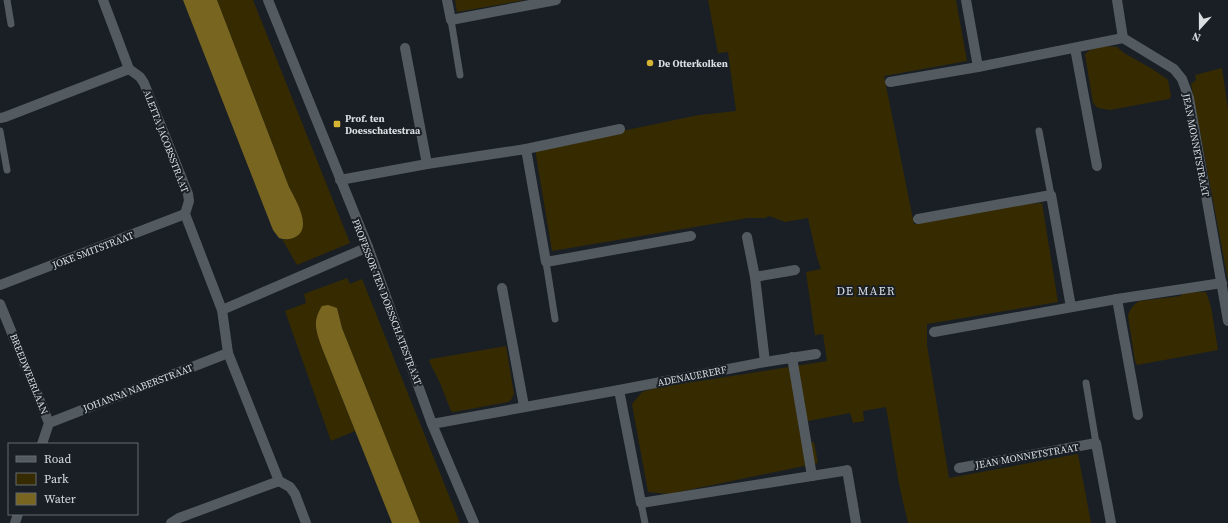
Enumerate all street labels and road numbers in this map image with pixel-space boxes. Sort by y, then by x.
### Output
street label: ALETTA JACOBSSTRAAT [140,88,192,194]
street label: JEAN MONNETSTRAAT [1179,91,1212,198]
street label: PROFESSOR TEN DOESSCHATESTRAAT [349,217,425,387]
street label: JOKE SMITSTRAAT [50,229,135,272]
street label: BREEDWEERLAAN [7,332,51,416]
street label: JOHANNA NABERSTRAAT [80,361,195,415]
street label: ADENAUERERF [656,363,728,389]
street label: JEAN MONNETSTRAAT [973,440,1080,472]

